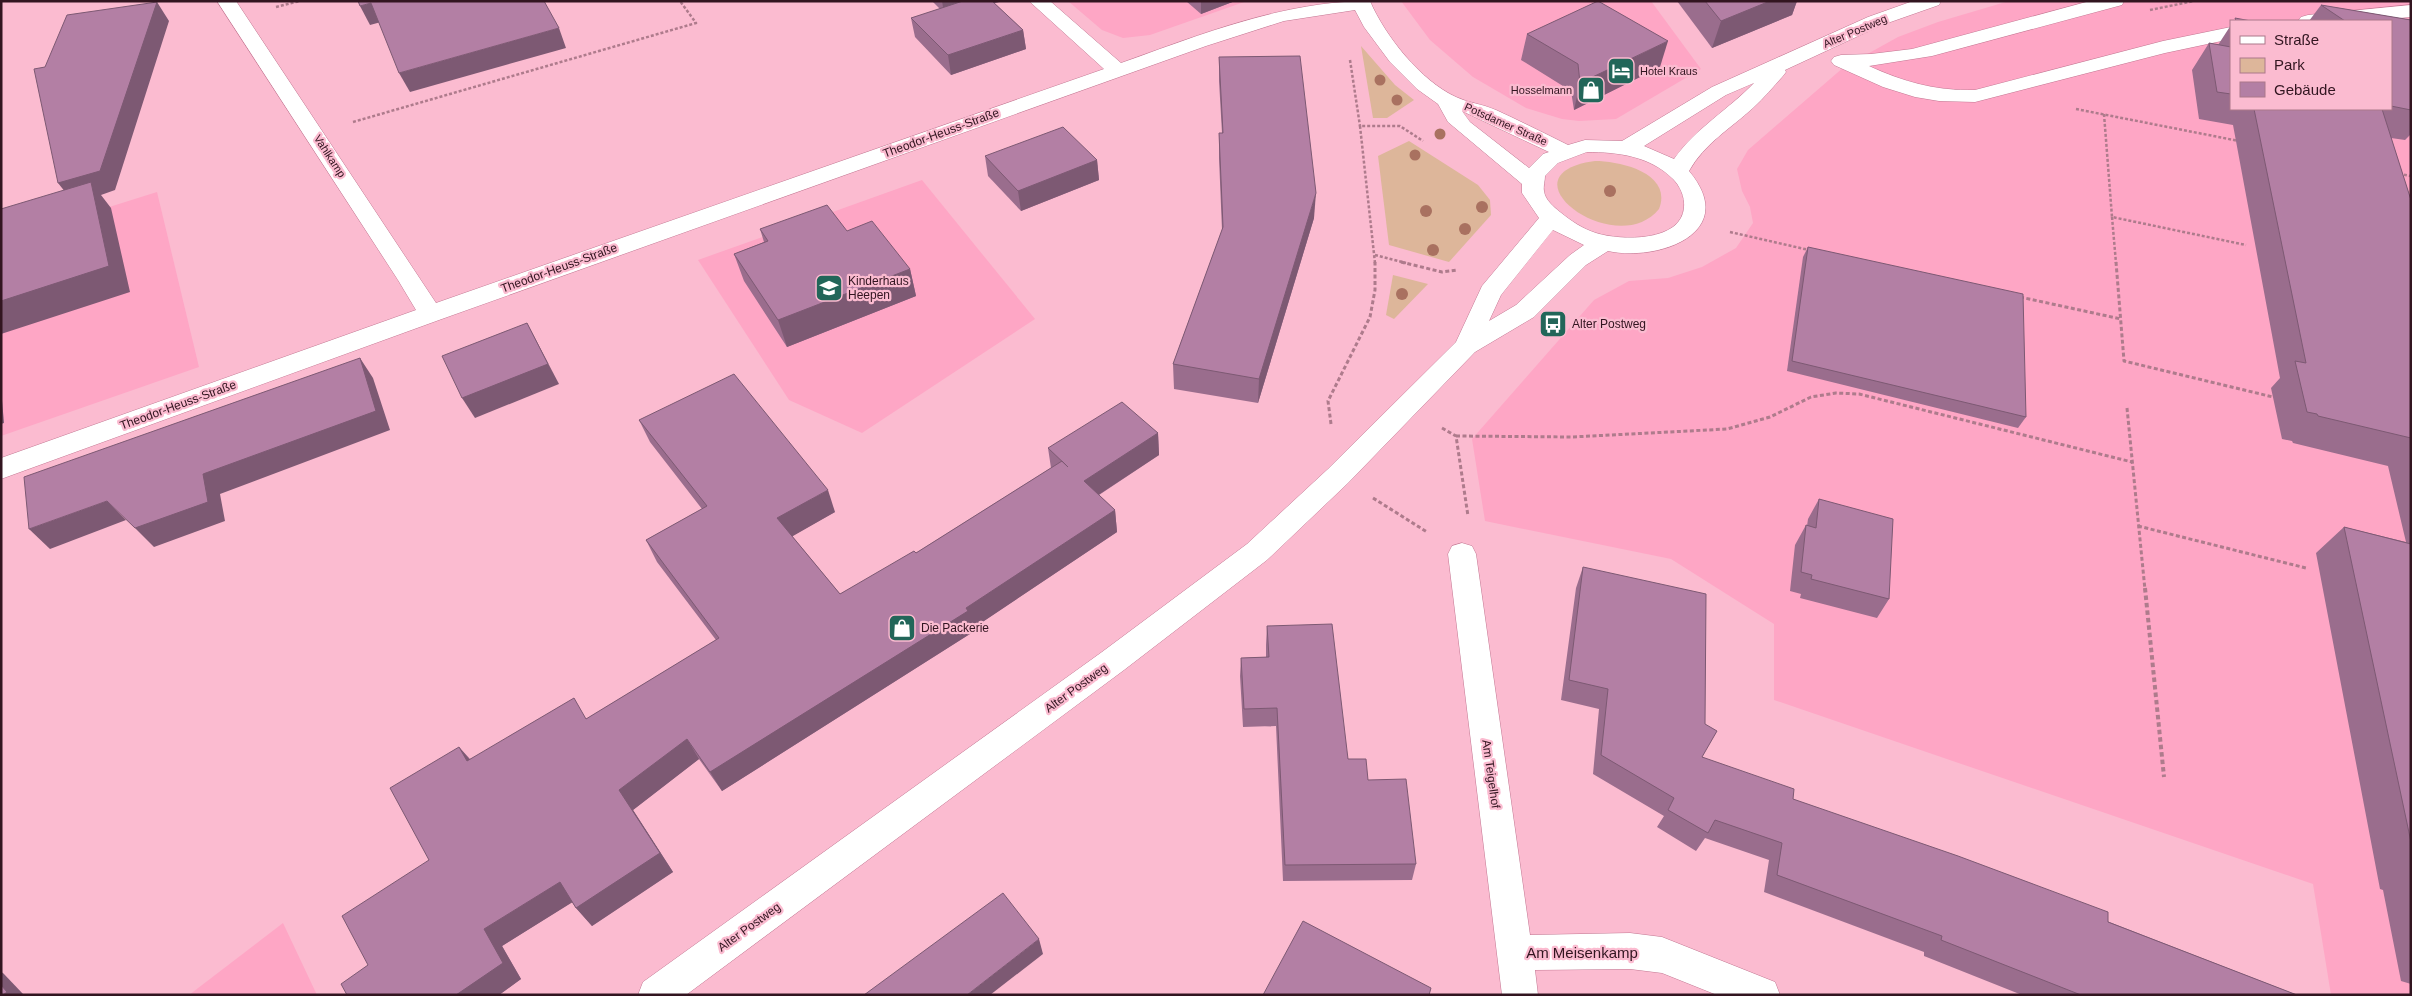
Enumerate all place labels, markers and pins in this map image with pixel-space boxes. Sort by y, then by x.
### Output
hotel icon: Hotel Kraus [1606,56,1636,86]
place label: Hotel Kraus [1640,65,1698,77]
shop icon: Hosselmann [1576,75,1606,105]
place label: Hosselmann [1511,84,1572,96]
school or university icon: Kinderhaus Heepen [814,273,844,303]
place label: Kinderhaus Heepen [848,274,909,302]
bus stop icon: Alter Postweg [1538,309,1568,339]
place label: Alter Postweg [1572,317,1646,331]
shop icon: Die Packerie [887,613,917,643]
place label: Die Packerie [921,621,989,635]

